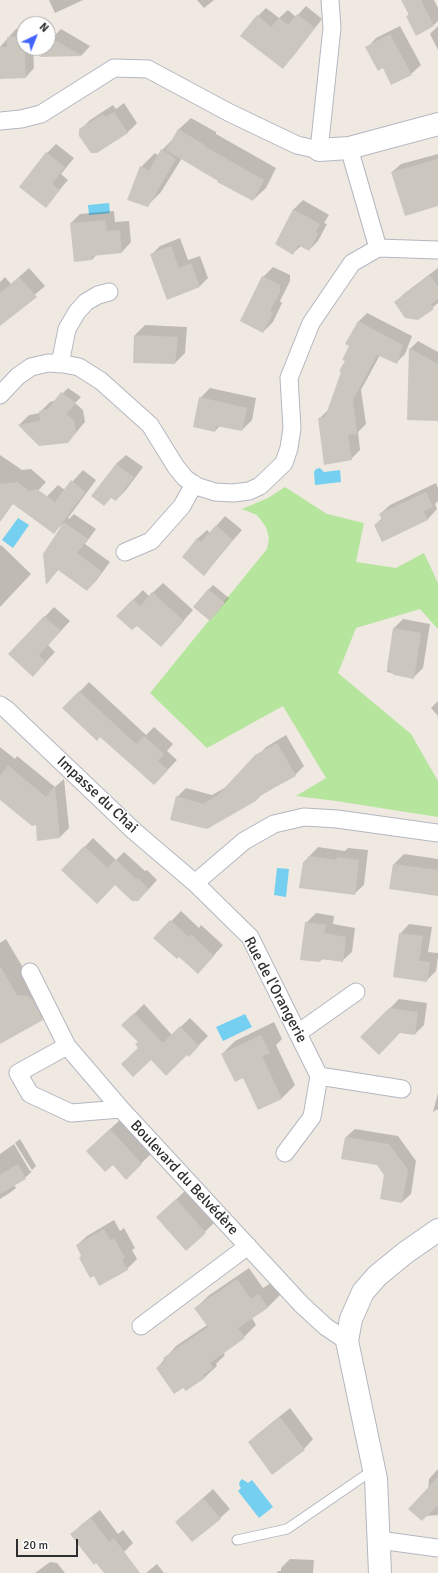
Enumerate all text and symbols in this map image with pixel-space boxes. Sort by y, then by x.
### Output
north arrow [16,16,56,56]
text: N [37,20,51,35]
street label: Impasse du Chai [53,753,141,837]
street label: Rue de l'Orangerie [240,934,310,1046]
street label: Boulevard du Belvédère [126,1117,242,1239]
scale bar [18,1531,80,1557]
text: 20 m [23,1538,48,1553]

